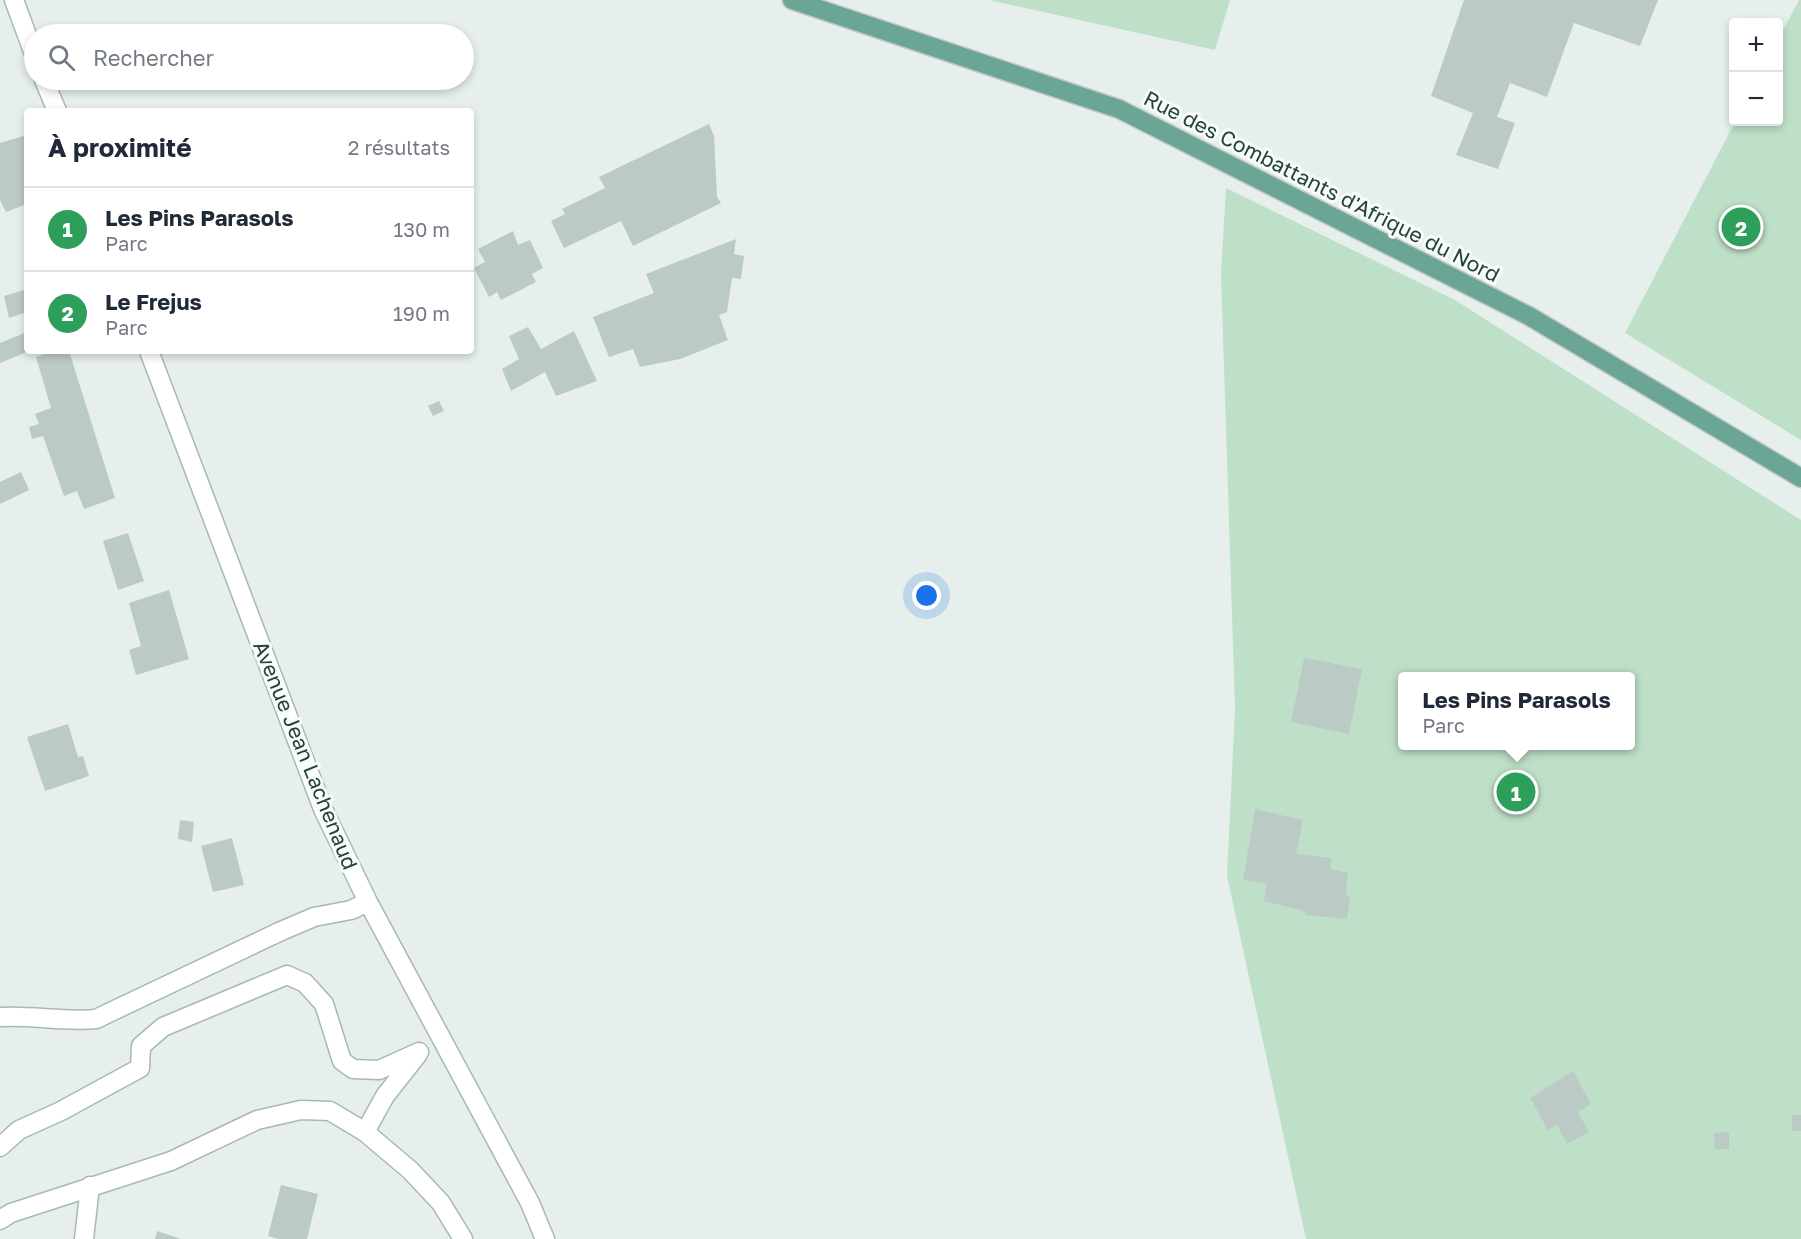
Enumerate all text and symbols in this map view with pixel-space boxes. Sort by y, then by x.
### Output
map controls [1729,18,1783,126]
button: + [1729,18,1783,72]
search box [24,24,474,90]
icon: search [45,41,78,74]
text: Rechercher [93,44,214,71]
button: − [1729,72,1783,126]
street label: Rue des Combattants d'Afrique du Nord [1140,85,1504,287]
text: À proximité [48,132,192,163]
text: 2 résultats [348,135,450,159]
text: Les Pins Parasols [105,204,294,231]
pin: 2 [1722,204,1760,250]
text: 1 [62,217,73,241]
text: 130 m [394,217,450,241]
text: Parc [105,231,148,255]
text: Le Frejus [105,288,202,315]
text: 2 [61,301,74,325]
text: 190 m [393,301,450,325]
text: Parc [105,315,148,339]
your location [912,581,941,610]
street label: Avenue Jean Lachenaud [248,637,364,873]
popup [1398,672,1635,750]
text: Les Pins Parasols [1422,686,1611,713]
text: Parc [1422,713,1465,737]
pin: 1 [1496,770,1536,814]

